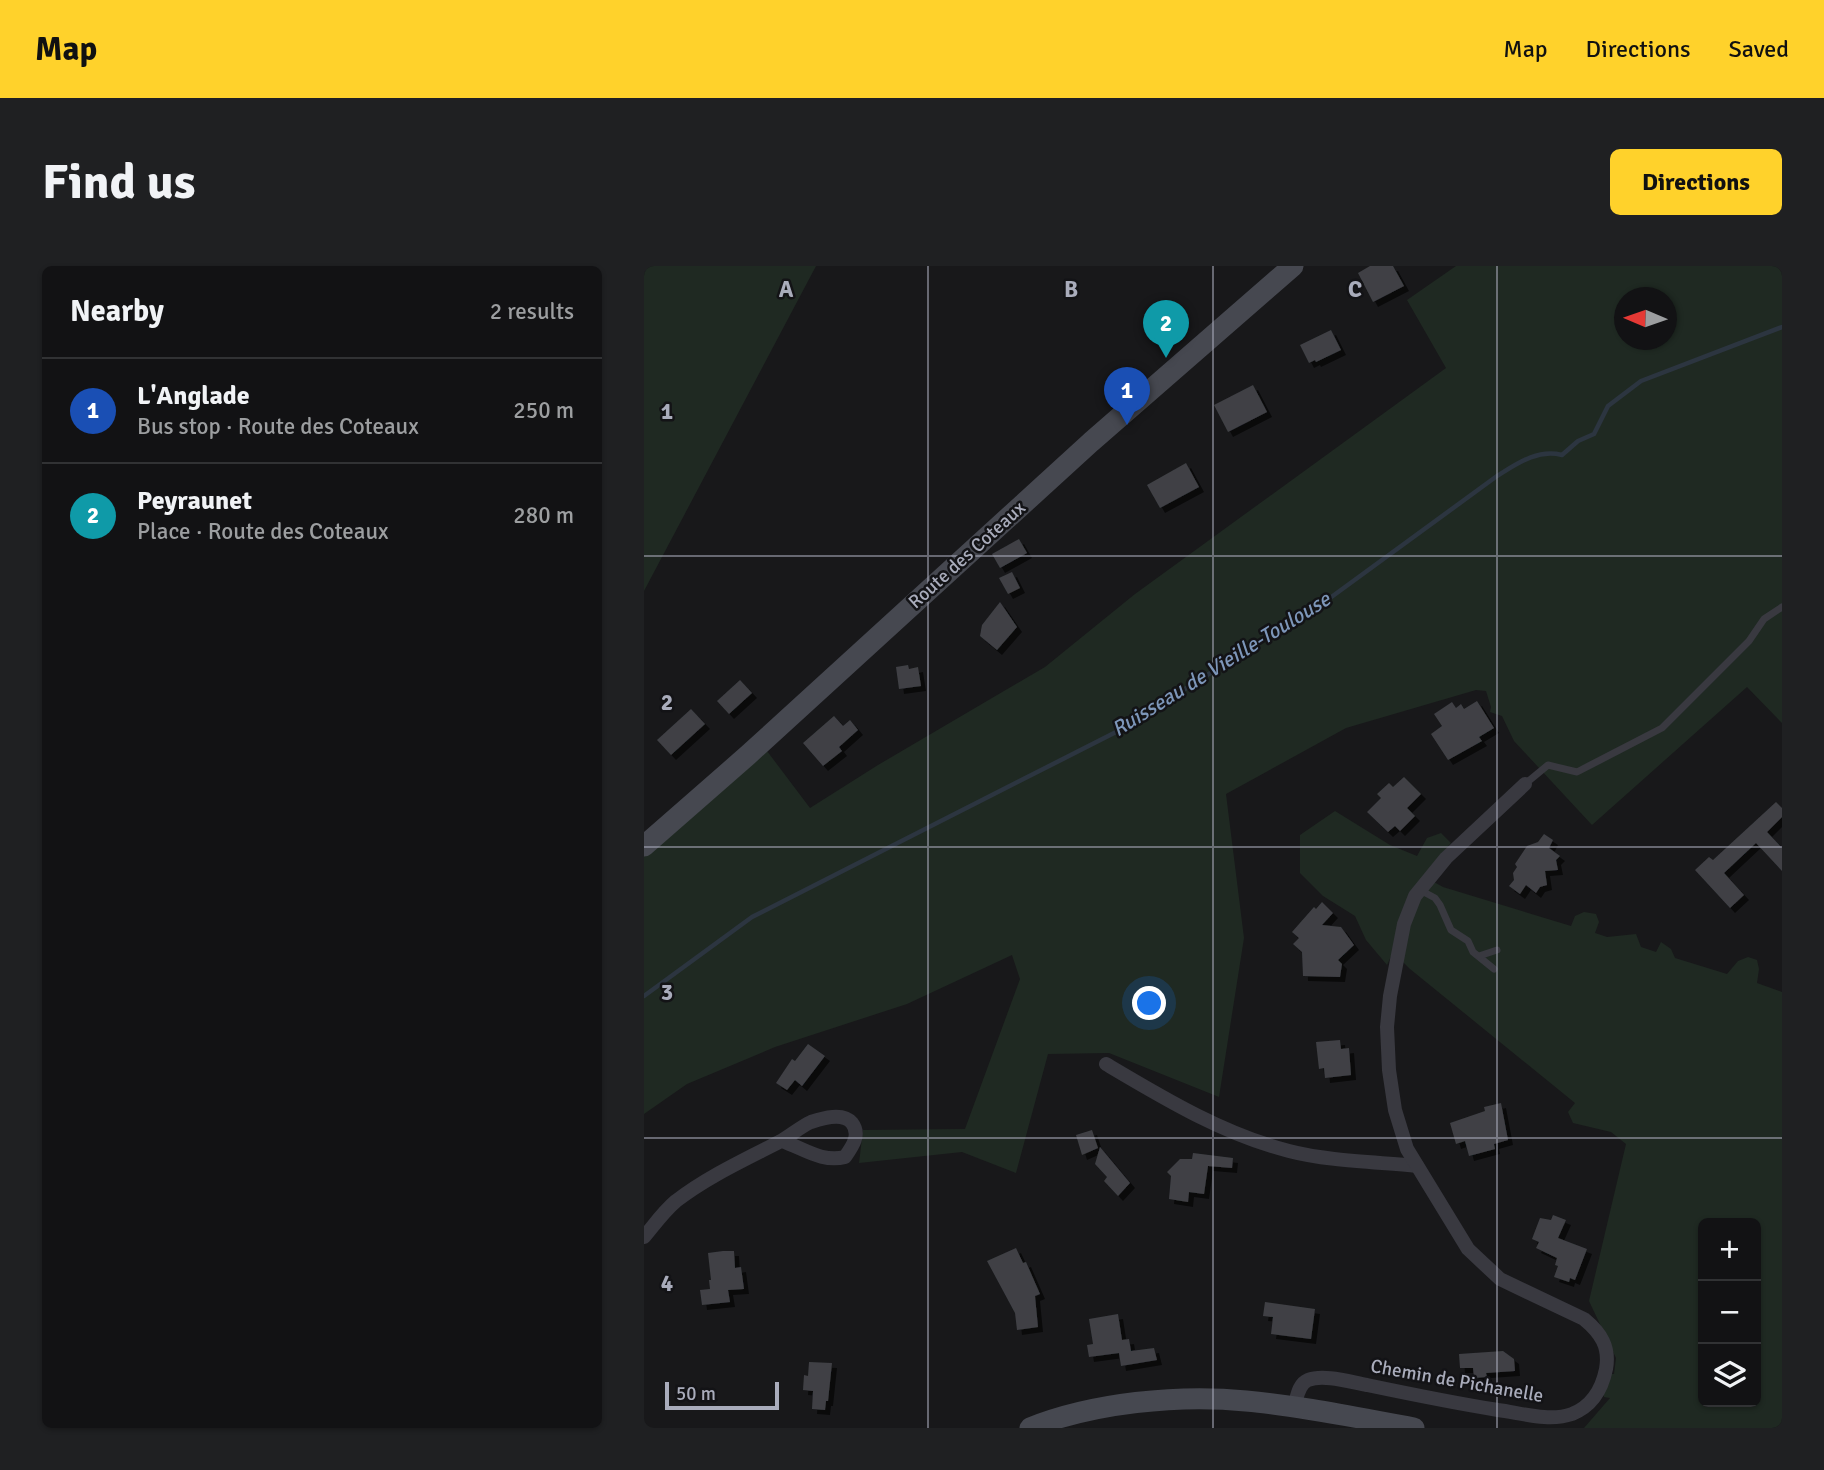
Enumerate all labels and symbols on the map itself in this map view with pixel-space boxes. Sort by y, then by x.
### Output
text: A [779,275,794,304]
text: B [1064,275,1078,304]
text: C [1348,275,1362,304]
north arrow [1614,287,1677,350]
pin: 2 [1143,300,1189,358]
pin: 1 [1104,367,1150,425]
text: 1 [661,397,673,426]
street label: Route des Coteaux [903,496,1031,614]
water label: Ruisseau de Vieille-Toulouse [1107,585,1336,742]
text: 2 [661,688,673,717]
text: 3 [661,978,673,1007]
your location [1132,986,1166,1020]
text: 4 [661,1269,673,1298]
street label: Chemin de Pichanelle [1369,1354,1545,1408]
scale bar [665,1379,779,1411]

